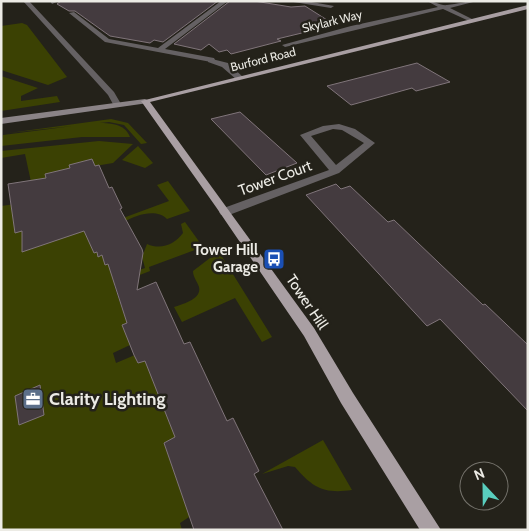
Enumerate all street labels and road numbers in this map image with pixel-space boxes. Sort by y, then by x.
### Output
street label: Skylark Way [300,6,364,36]
street label: Burford Road [229,44,297,74]
street label: Tower Court [236,156,314,200]
street label: Tower Hill [282,271,332,333]

